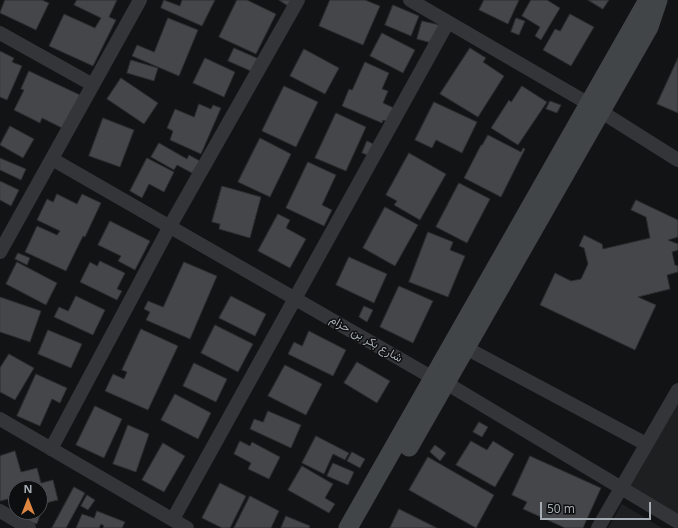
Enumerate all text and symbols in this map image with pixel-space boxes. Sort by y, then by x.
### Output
street label: شارع بكر بن حزام [327,312,405,366]
north arrow [8,480,48,520]
text: N [24,481,32,496]
scale bar [542,494,653,520]
text: 50 m [547,500,575,517]

